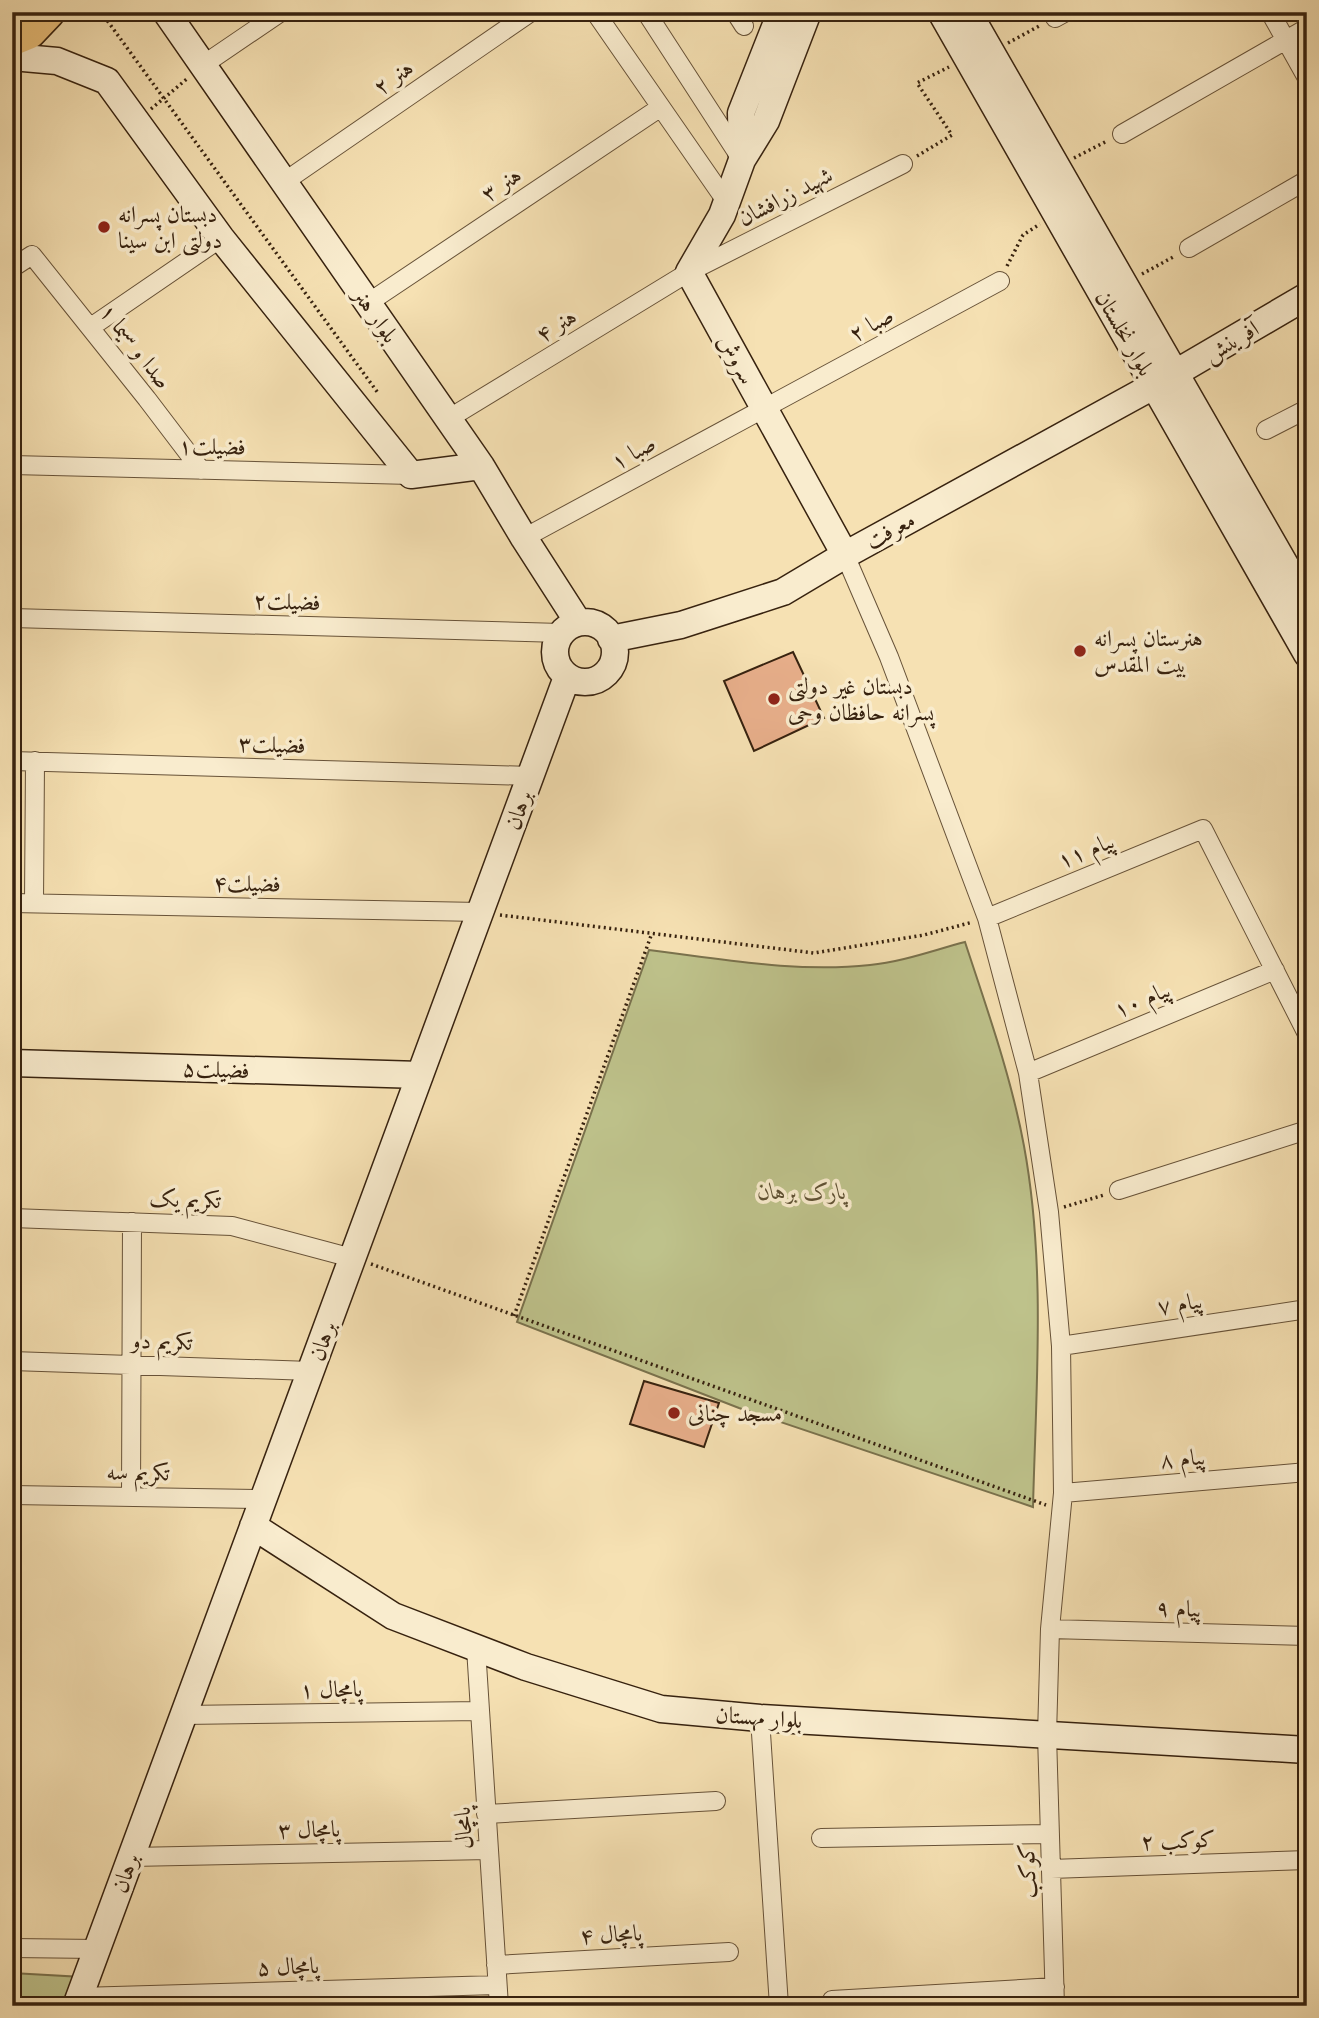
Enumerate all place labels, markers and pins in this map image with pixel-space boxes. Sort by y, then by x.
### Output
place label: دبستان پسرانه دولتی ابن سینا [118,200,222,256]
marker: دبستان پسرانه دولتی ابن سینا [96,219,112,235]
place label: هنرستان پسرانه بیت المقدس [1094,624,1203,678]
marker: هنرستان پسرانه بیت المقدس [1072,643,1088,659]
place label: دبستان غیر دولتی پسرانه حافظان وحی [788,672,936,729]
marker: دبستان غیر دولتی پسرانه حافظان وحی [766,691,782,707]
place label: مسجد چنانی [688,1399,782,1428]
marker: مسجد چنانی [666,1405,682,1421]

